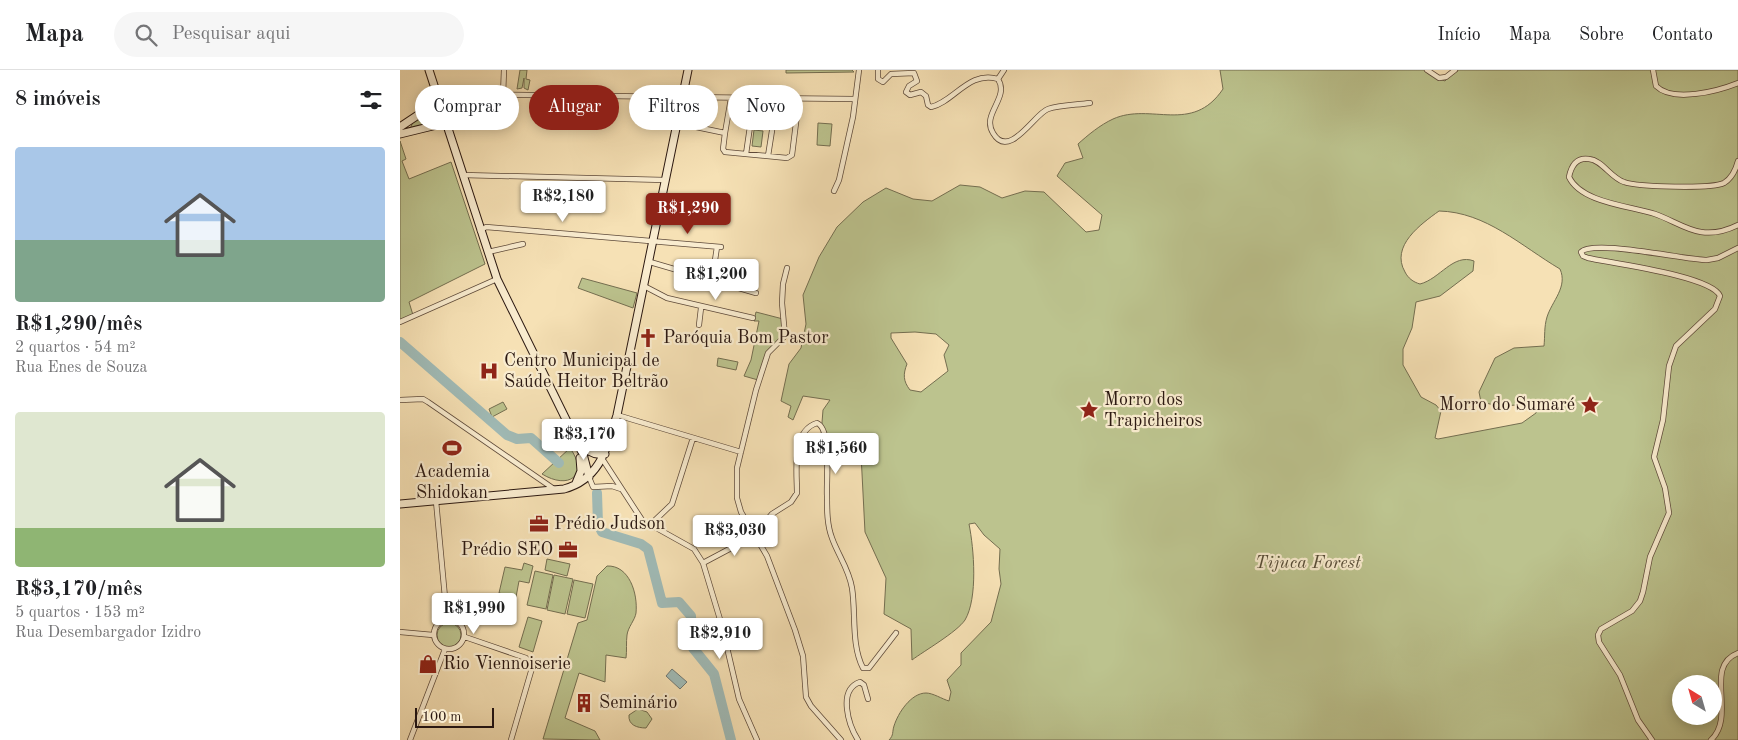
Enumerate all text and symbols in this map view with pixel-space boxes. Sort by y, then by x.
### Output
search box [114,12,464,57]
icon: search [132,21,160,49]
text: Mapa [25,23,84,47]
text: Pesquisar aqui [172,25,291,44]
text: Início [1437,26,1481,44]
text: Mapa [1509,26,1551,44]
text: Sobre [1579,26,1624,44]
text: Contato [1652,26,1713,44]
chip: Comprar [415,85,519,130]
chip: Alugar [529,85,619,130]
chip: Filtros [629,85,718,130]
chip: Novo [728,85,803,130]
icon: filters [357,86,385,114]
text: 8 imóveis [15,89,100,110]
icon: home [155,180,245,270]
pin: R$2,180 [517,180,609,223]
text: R$2,180 [532,189,594,205]
pin: R$1,290 [642,192,734,235]
text: R$1,290 [657,201,719,217]
pin: R$1,200 [670,258,762,301]
text: R$1,200 [685,267,747,283]
text: R$1,290/mês [15,314,142,335]
church icon: Paróquia Bom Pastor [637,327,659,349]
place label: Paróquia Bom Pastor [663,329,829,347]
text: 2 quartos · 54 m² [15,340,136,356]
place label: Centro Municipal de Saúde Heitor Beltrão [504,352,668,391]
text: Rua Enes de Souza [15,360,147,376]
hospital icon: Centro Municipal de Saúde Heitor Beltrão [478,360,500,382]
place label: Morro dos Trapicheiros [1104,391,1202,430]
place icon: Morro do Sumaré [1579,394,1601,416]
place label: Morro do Sumaré [1439,396,1575,414]
place icon: Morro dos Trapicheiros [1078,399,1100,421]
pin: R$3,170 [538,418,630,461]
text: R$3,170 [553,427,615,443]
pin: R$1,560 [790,432,882,475]
sports icon: Academia Shidokan [441,437,463,459]
text: R$1,560 [805,441,867,457]
icon: home [155,445,245,535]
place label: Academia Shidokan [414,463,490,502]
office icon: Prédio Judson [528,513,550,535]
pin: R$3,030 [689,514,781,557]
place label: Prédio Judson [554,515,666,533]
text: R$3,030 [704,523,766,539]
office icon: Prédio SEO [557,539,579,561]
place label: Prédio SEO [461,541,553,559]
park label: Tijuca Forest [1255,554,1361,572]
text: R$3,170/mês [15,579,142,600]
pin: R$1,990 [428,592,520,635]
text: R$1,990 [443,601,505,617]
text: 5 quartos · 153 m² [15,605,145,621]
pin: R$2,910 [674,618,766,660]
text: Rua Desembargador Izidro [15,625,201,641]
text: R$2,910 [689,626,751,642]
shop icon: Rio Viennoiserie [417,653,439,675]
place label: Rio Viennoiserie [443,655,571,673]
north arrow [1672,675,1722,725]
map controls [1672,675,1722,725]
building icon: Seminário [573,692,595,714]
place label: Seminário [599,694,677,712]
scale bar [415,705,494,728]
text: 100 m [422,710,461,724]

